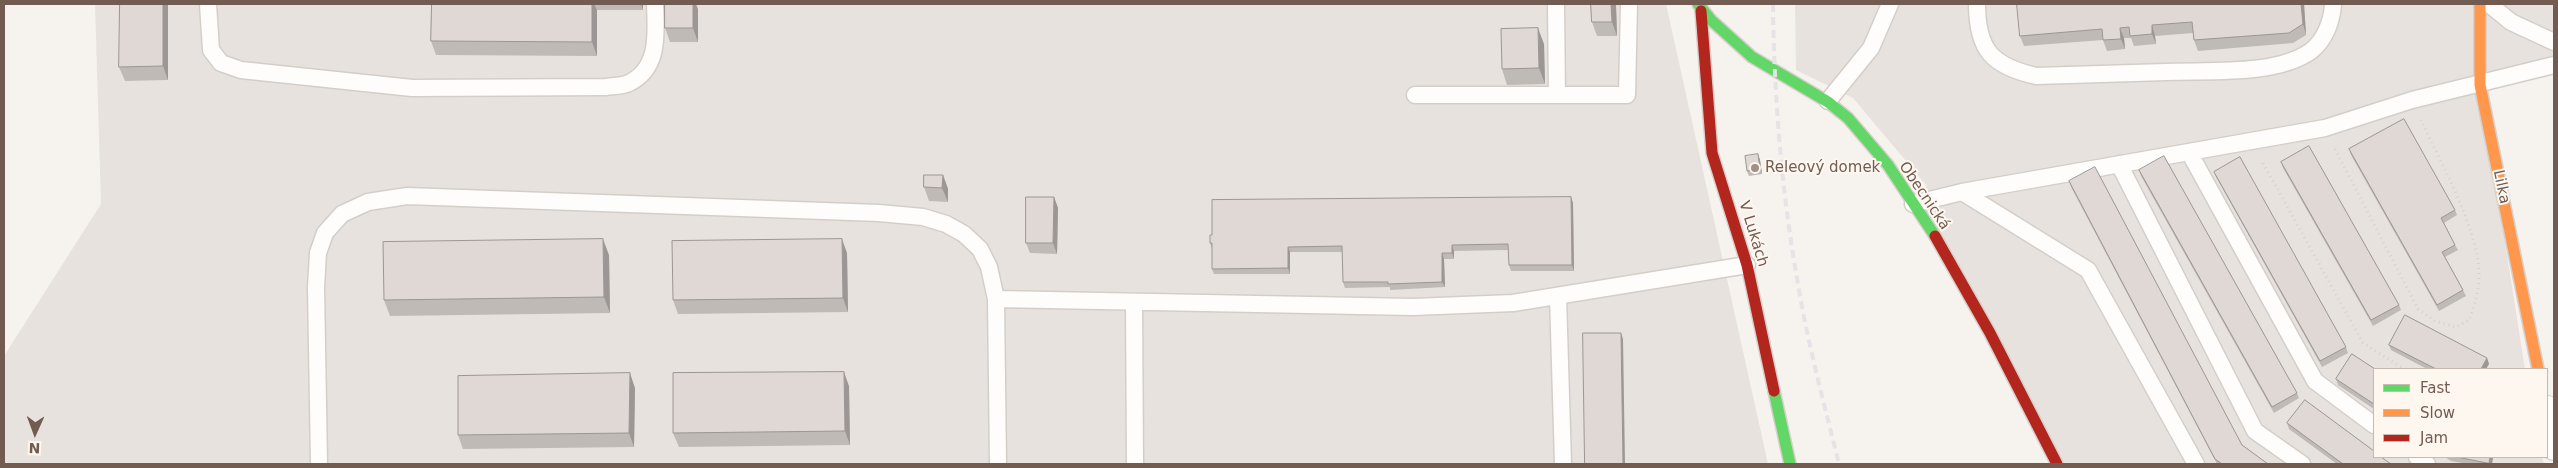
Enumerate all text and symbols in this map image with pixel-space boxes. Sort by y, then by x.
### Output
street label: Obecnická [1895,158,1953,234]
place label: Releový domek [1765,159,1880,177]
marker: Releový domek [1749,162,1761,174]
street label: Lilka [2489,168,2513,206]
street label: V Lukách [1734,199,1772,269]
legend [2373,368,2548,458]
text: Fast [2420,379,2450,397]
text: Slow [2420,404,2455,422]
north arrow [10,408,60,458]
text: Jam [2420,429,2448,447]
text: N [28,440,41,456]

